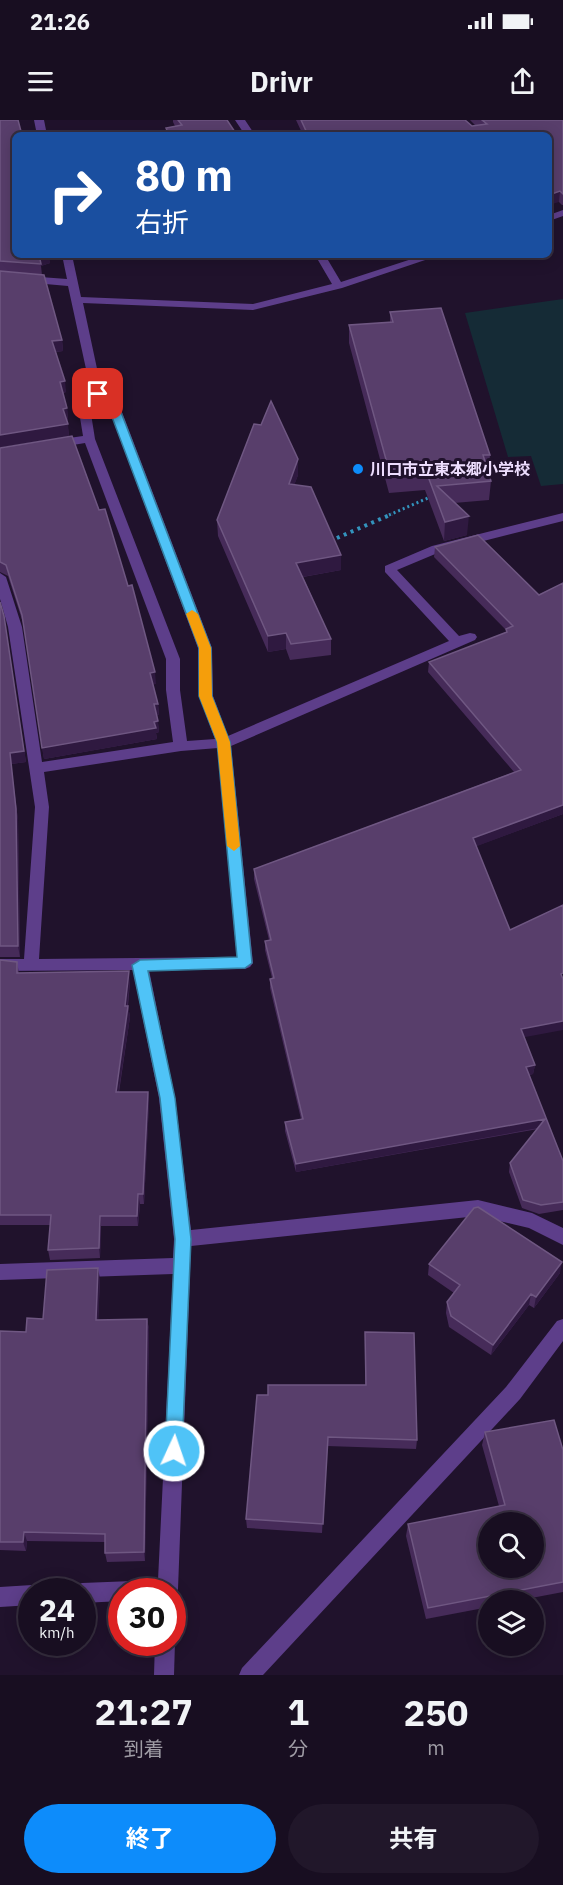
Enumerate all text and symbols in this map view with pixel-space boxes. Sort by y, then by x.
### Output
text: 21:26 [30,7,90,36]
text: Drivr [250,64,313,99]
icon: menu [24,65,57,98]
icon: share [506,65,539,98]
text: 80 m [135,148,233,203]
icon: right [36,156,114,234]
text: 右折 [135,204,189,239]
pin [72,368,123,419]
icon: arrive [81,377,114,410]
place label: 川口市立東本郷小学校 [370,459,530,479]
marker: 川口市立東本郷小学校 [351,462,365,476]
position arrow [142,1419,206,1483]
map controls [478,1512,544,1656]
button: search [478,1512,544,1578]
speed limit sign: 30 [108,1578,186,1656]
text: 24 [39,1590,75,1629]
button: layers [478,1590,544,1656]
text: km/h [39,1623,75,1642]
text: 21:27 [95,1688,193,1735]
text: 1 [287,1688,309,1735]
text: 250 [404,1689,468,1736]
text: m [427,1734,445,1761]
text: 到着 [124,1735,164,1762]
text: 分 [288,1735,308,1762]
button: 終了 [24,1804,276,1873]
button: 共有 [288,1804,539,1873]

